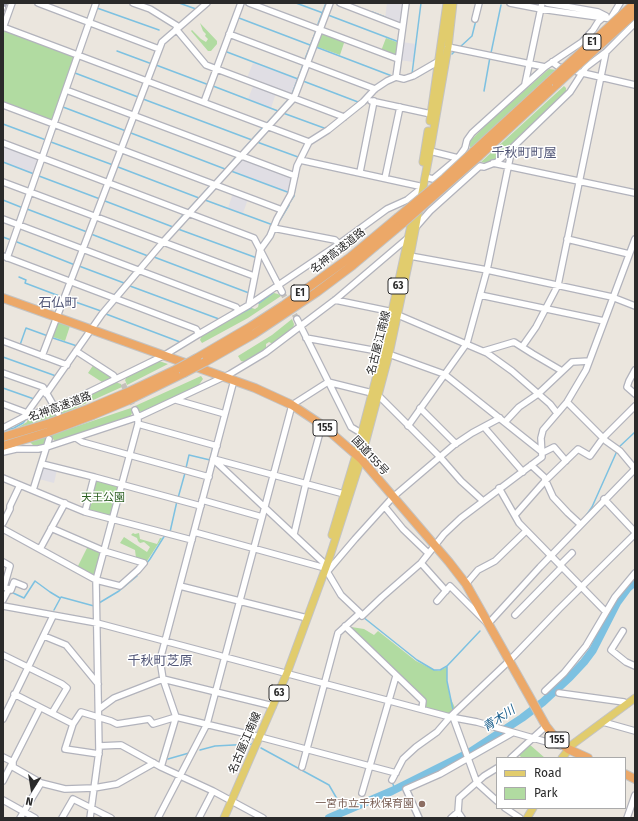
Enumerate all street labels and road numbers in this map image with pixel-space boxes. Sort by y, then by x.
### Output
road number: E1 [583,34,601,50]
street label: 名神高速道路 [308,225,368,277]
road number: 63 [388,278,408,294]
road number: E1 [291,285,309,301]
street label: 名古屋江南線 [365,309,393,377]
street label: 名神高速道路 [27,390,93,424]
road number: 155 [313,420,337,436]
street label: 国道155号 [349,434,391,478]
road number: 63 [269,685,289,701]
street label: 名古屋江南線 [226,710,264,776]
road number: 155 [545,732,569,748]

